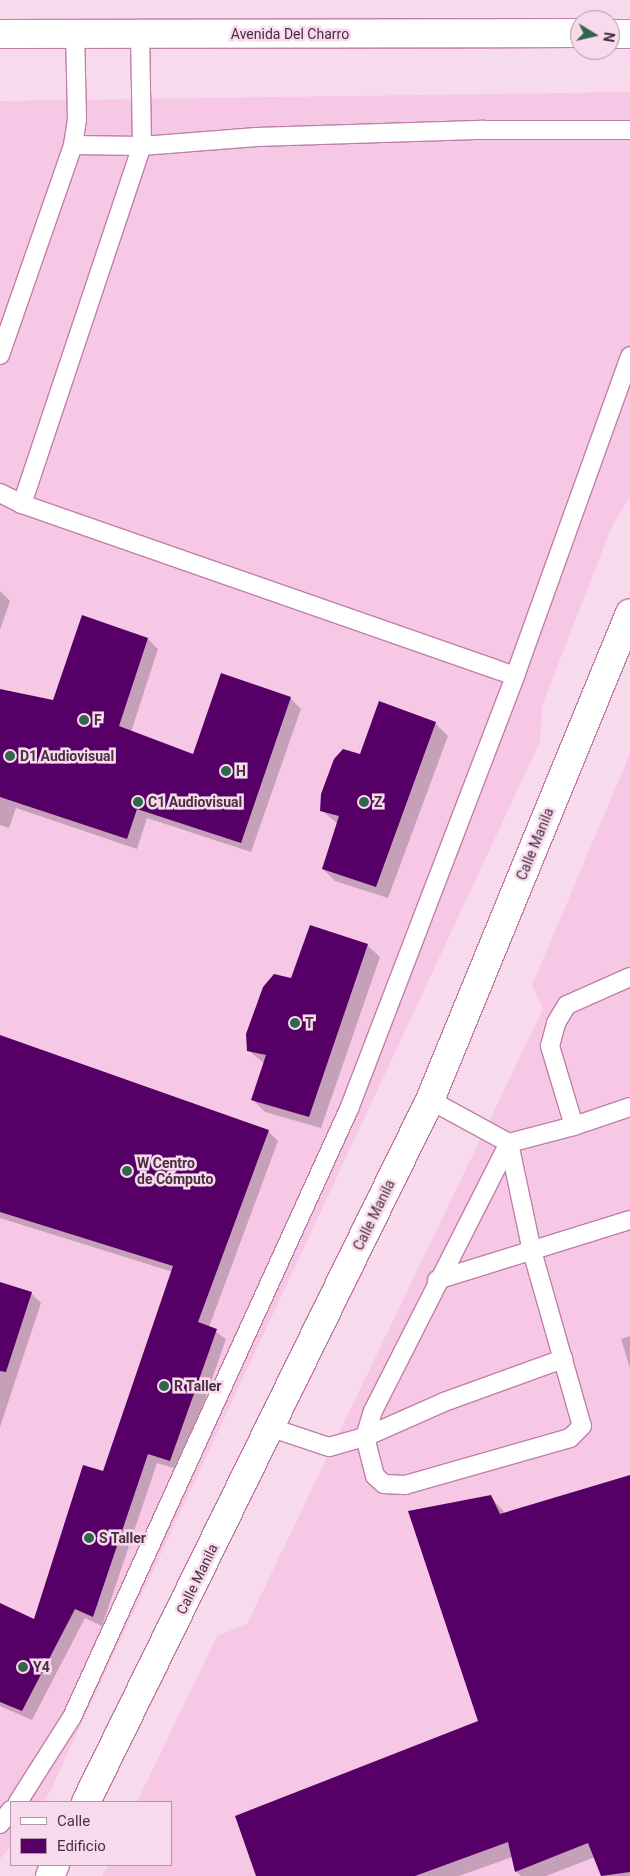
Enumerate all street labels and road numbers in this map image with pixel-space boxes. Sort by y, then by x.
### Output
street label: Avenida Del Charro [231,26,349,42]
street label: Calle Manila [513,805,557,883]
street label: Calle Manila [350,1177,398,1253]
street label: Calle Manila [173,1541,221,1617]

